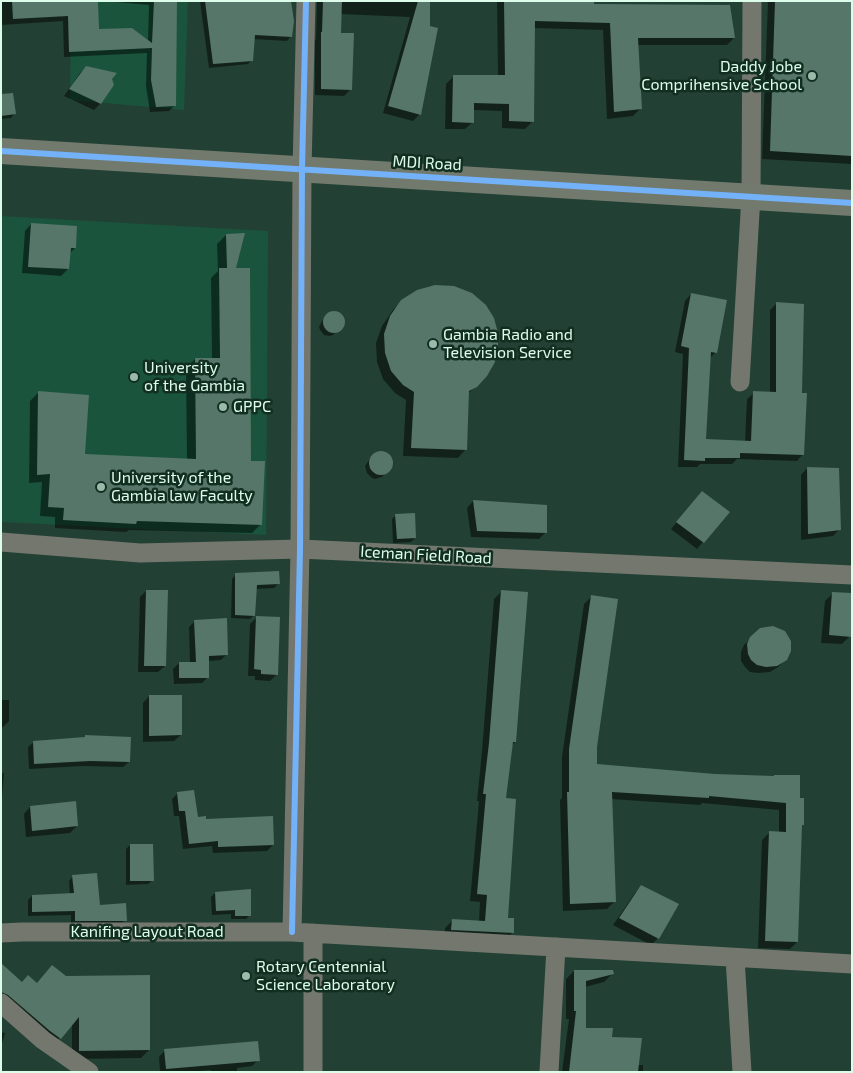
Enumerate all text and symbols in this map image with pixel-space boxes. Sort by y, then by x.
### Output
place label: Daddy Jobe Comprihensive School [641,57,802,95]
marker: Daddy Jobe Comprihensive School [806,70,818,82]
street label: MDI Road [392,152,462,174]
place label: Gambia Radio and Television Service [443,325,573,363]
marker: Gambia Radio and Television Service [427,338,439,350]
place label: University of the Gambia [144,358,245,396]
marker: University of the Gambia [128,371,140,383]
place label: GPPC [233,397,271,417]
marker: GPPC [217,401,229,413]
place label: University of the Gambia law Faculty [111,468,253,506]
marker: University of the Gambia law Faculty [95,481,107,493]
street label: Iceman Field Road [360,542,492,568]
street label: Kanifing Layout Road [70,922,224,942]
place label: Rotary Centennial Science Laboratory [256,957,395,995]
marker: Rotary Centennial Science Laboratory [240,970,252,982]

